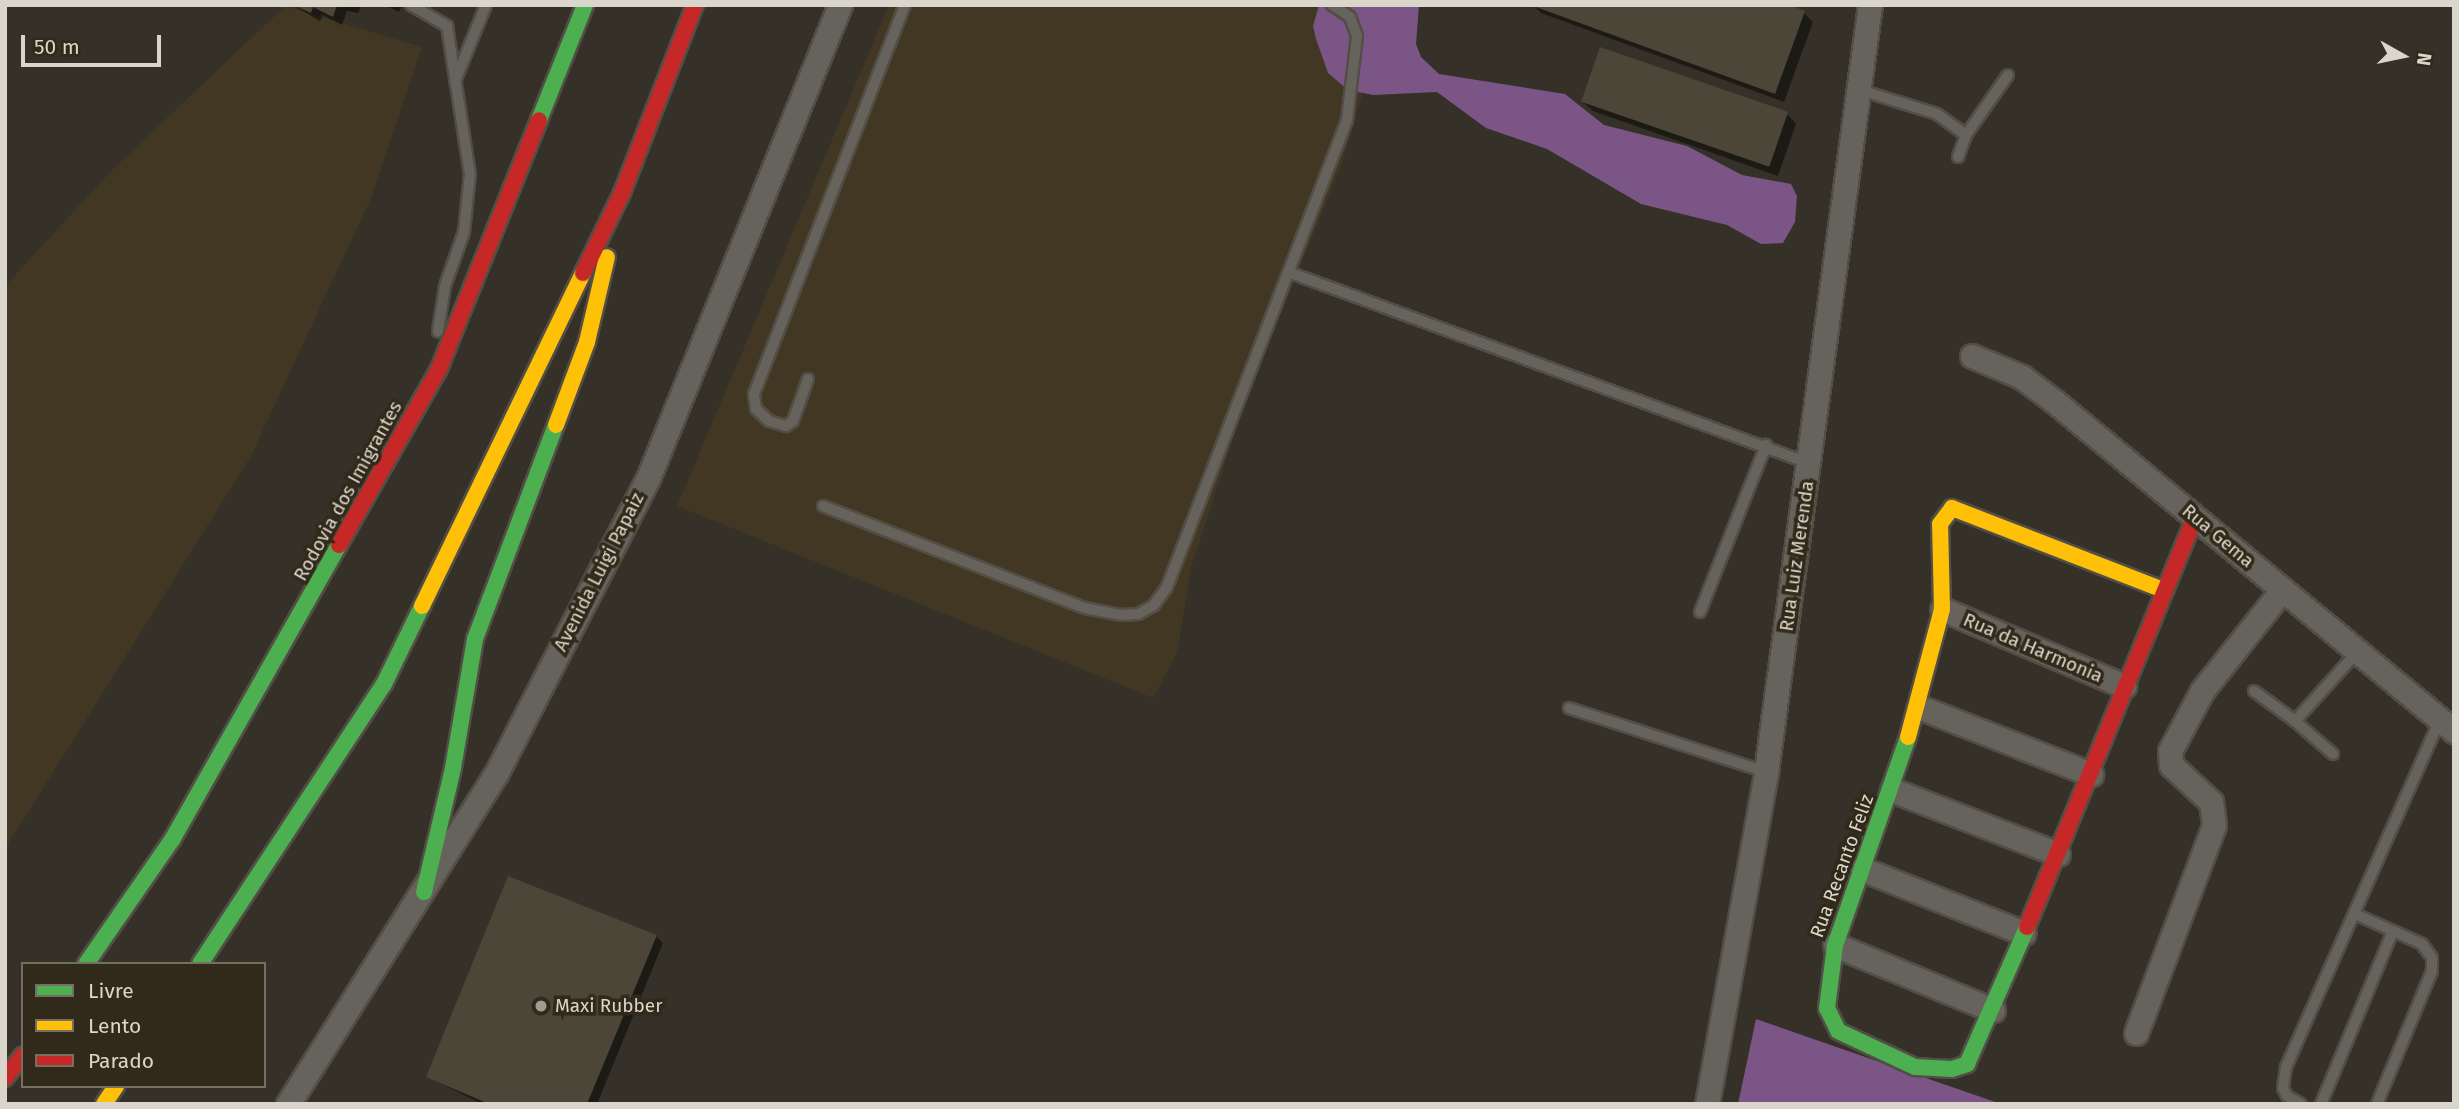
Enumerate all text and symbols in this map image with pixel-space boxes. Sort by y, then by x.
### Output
scale bar [24,21,164,65]
north arrow [2368,21,2438,91]
text: 50 m [34,34,80,60]
text: N [2412,51,2437,67]
street label: Rodovia dos Imigrantes [289,397,407,585]
street label: Rua Luiz Merenda [1775,479,1819,633]
street label: Avenida Luigi Papaiz [549,489,649,655]
street label: Rua Gema [2177,499,2259,573]
street label: Rua da Harmonia [1960,608,2106,688]
street label: Rua Recanto Feliz [1805,791,1879,941]
legend [21,962,266,1088]
text: Livre [88,978,134,1004]
place label: Maxi Rubber [555,995,663,1017]
marker: Maxi Rubber [533,998,549,1014]
text: Lento [88,1013,141,1039]
text: Parado [88,1048,154,1074]

